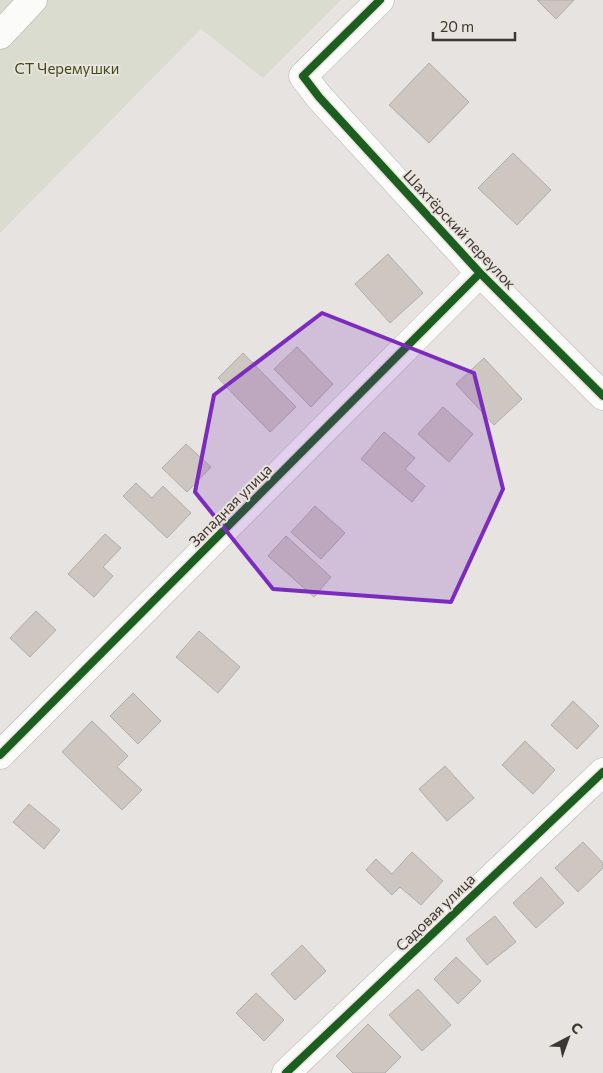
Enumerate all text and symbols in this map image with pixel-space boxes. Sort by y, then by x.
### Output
scale bar [433,10,516,42]
text: 20 m [440,17,474,35]
park label: СТ Черемушки [15,59,119,77]
street label: Шахтёрский переулок [400,166,520,292]
street label: Западная улица [185,460,275,550]
street label: Садовая улица [392,870,478,954]
north arrow [543,1013,593,1063]
text: С [568,1018,586,1037]

